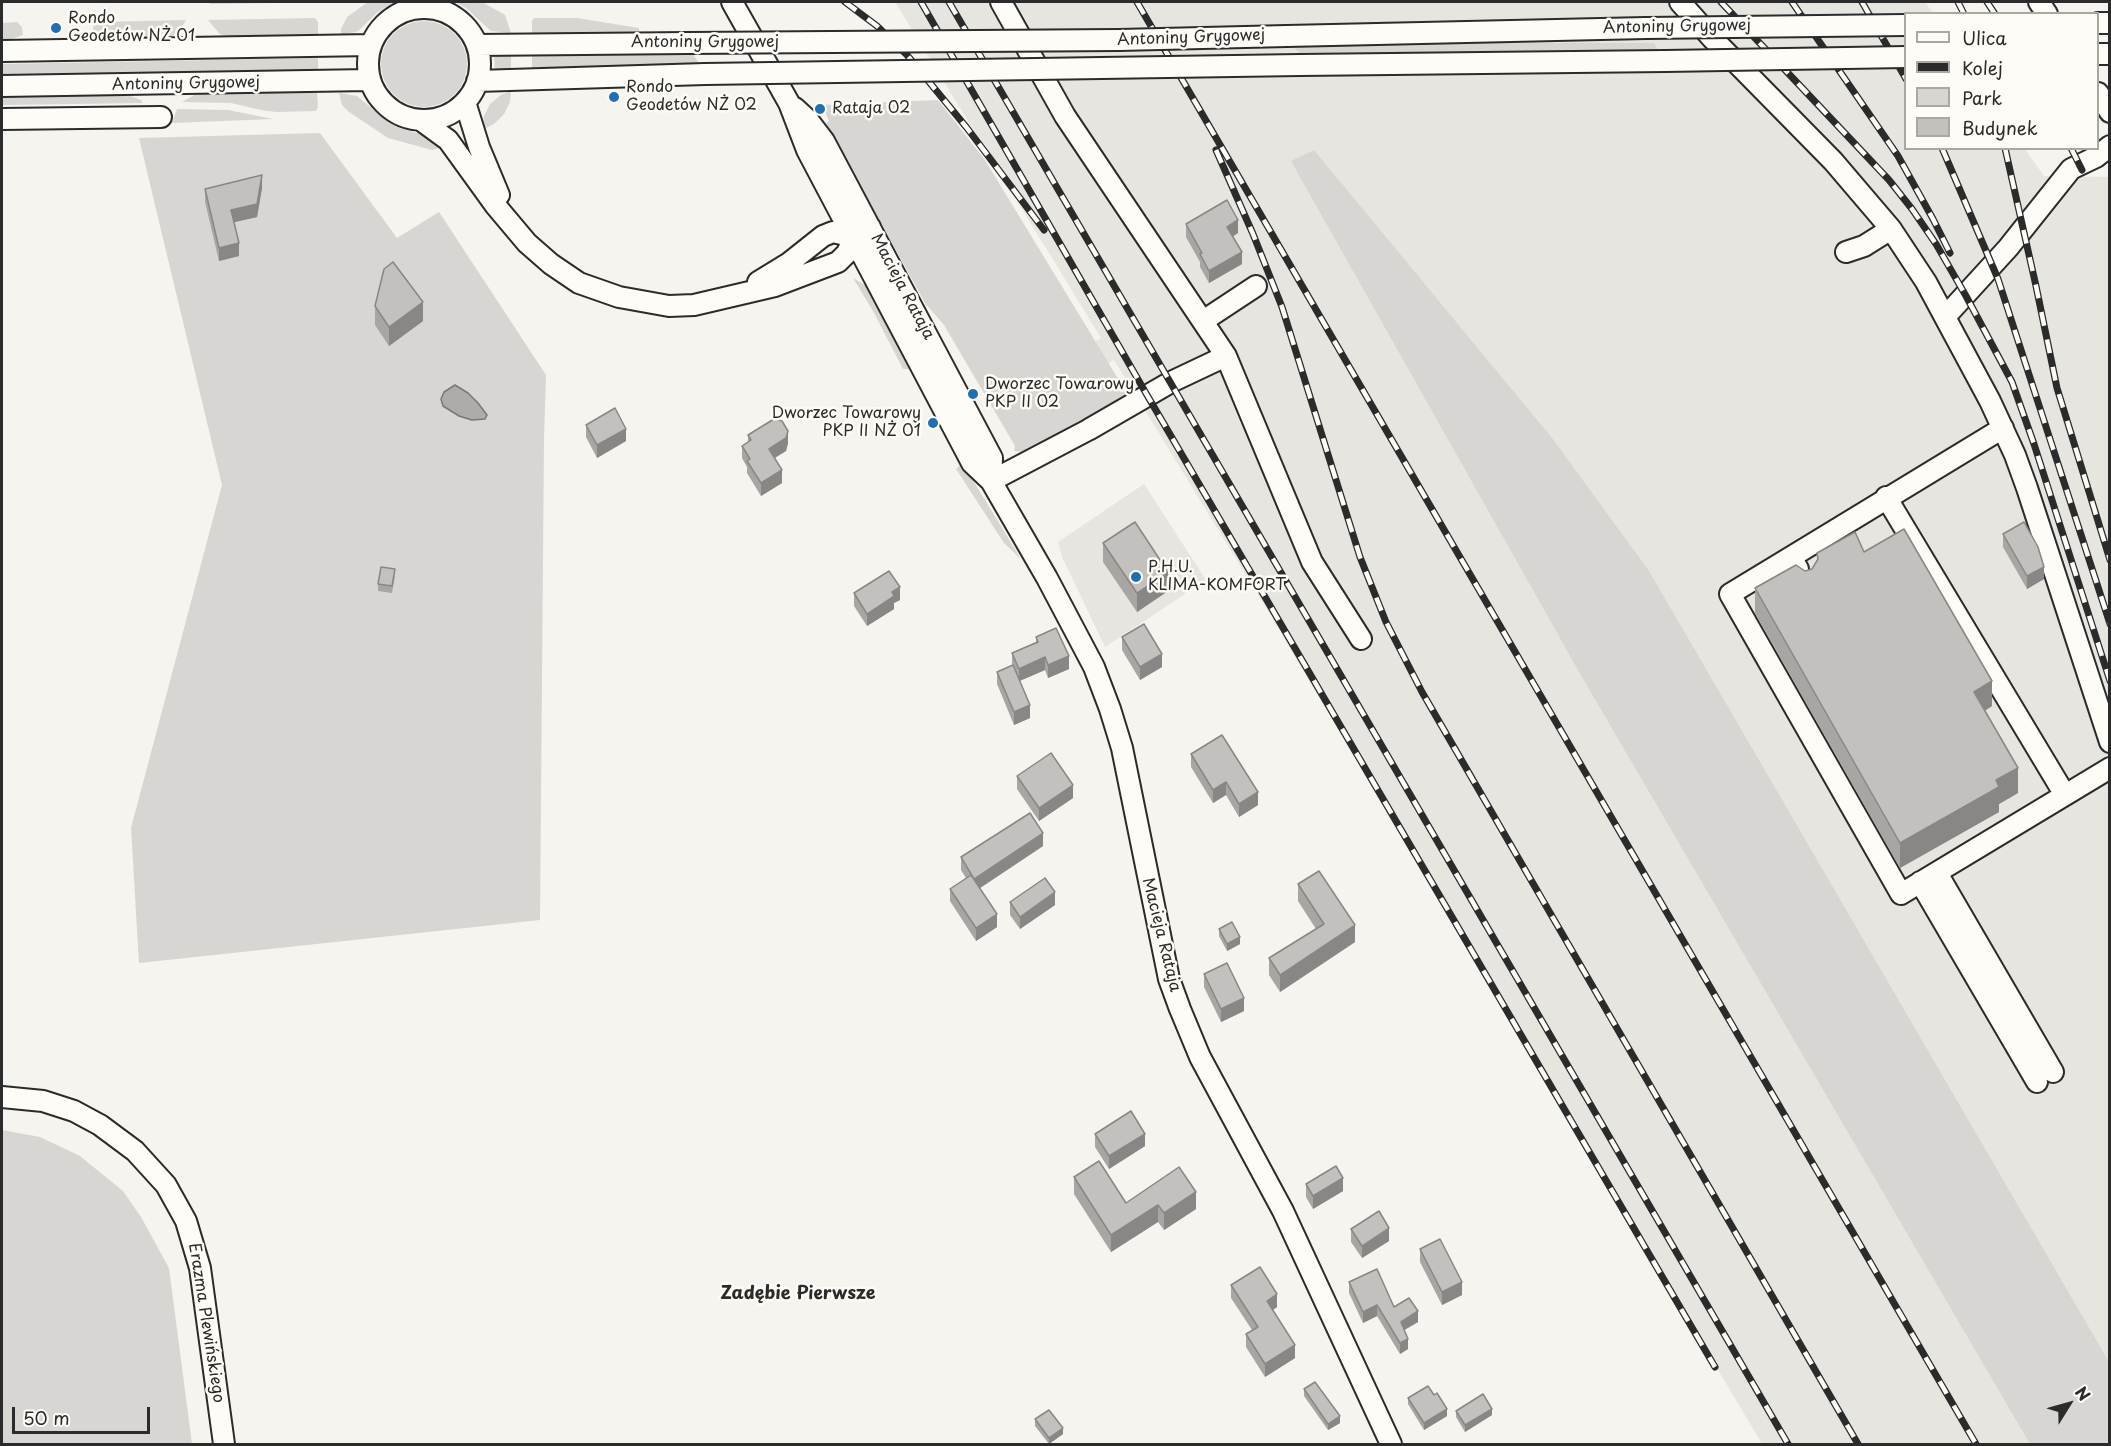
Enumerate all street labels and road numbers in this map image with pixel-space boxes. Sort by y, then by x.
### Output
street label: Antoniny Grygowej [1603,16,1751,38]
street label: Antoniny Grygowej [1117,26,1265,50]
street label: Antoniny Grygowej [631,33,779,53]
street label: Antoniny Grygowej [112,73,260,95]
street label: Macieja Rataja [866,231,938,343]
street label: Macieja Rataja [1138,876,1184,994]
street label: Erazma Plewińskiego [184,1242,228,1404]

